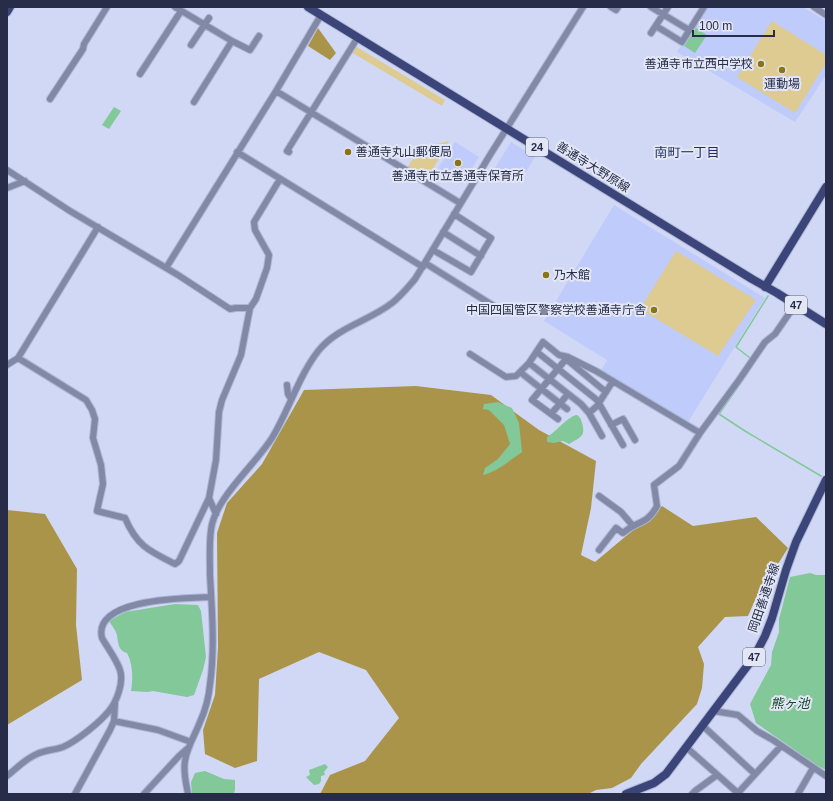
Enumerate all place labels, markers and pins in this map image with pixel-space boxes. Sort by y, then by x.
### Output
place label: 善通寺市立西中学校 [645,57,753,71]
marker: 善通寺市立西中学校 [756,59,766,69]
marker: 運動場 [777,65,787,75]
place label: 運動場 [764,77,800,91]
place label: 善通寺丸山郵便局 [356,145,452,159]
marker: 善通寺丸山郵便局 [343,147,353,157]
marker: 善通寺市立善通寺保育所 [453,158,463,168]
place label: 善通寺市立善通寺保育所 [392,169,524,183]
place label: 乃木館 [554,268,590,282]
marker: 乃木館 [541,270,551,280]
place label: 中国四国管区警察学校善通寺庁舎 [466,303,646,317]
marker: 中国四国管区警察学校善通寺庁舎 [649,305,659,315]

